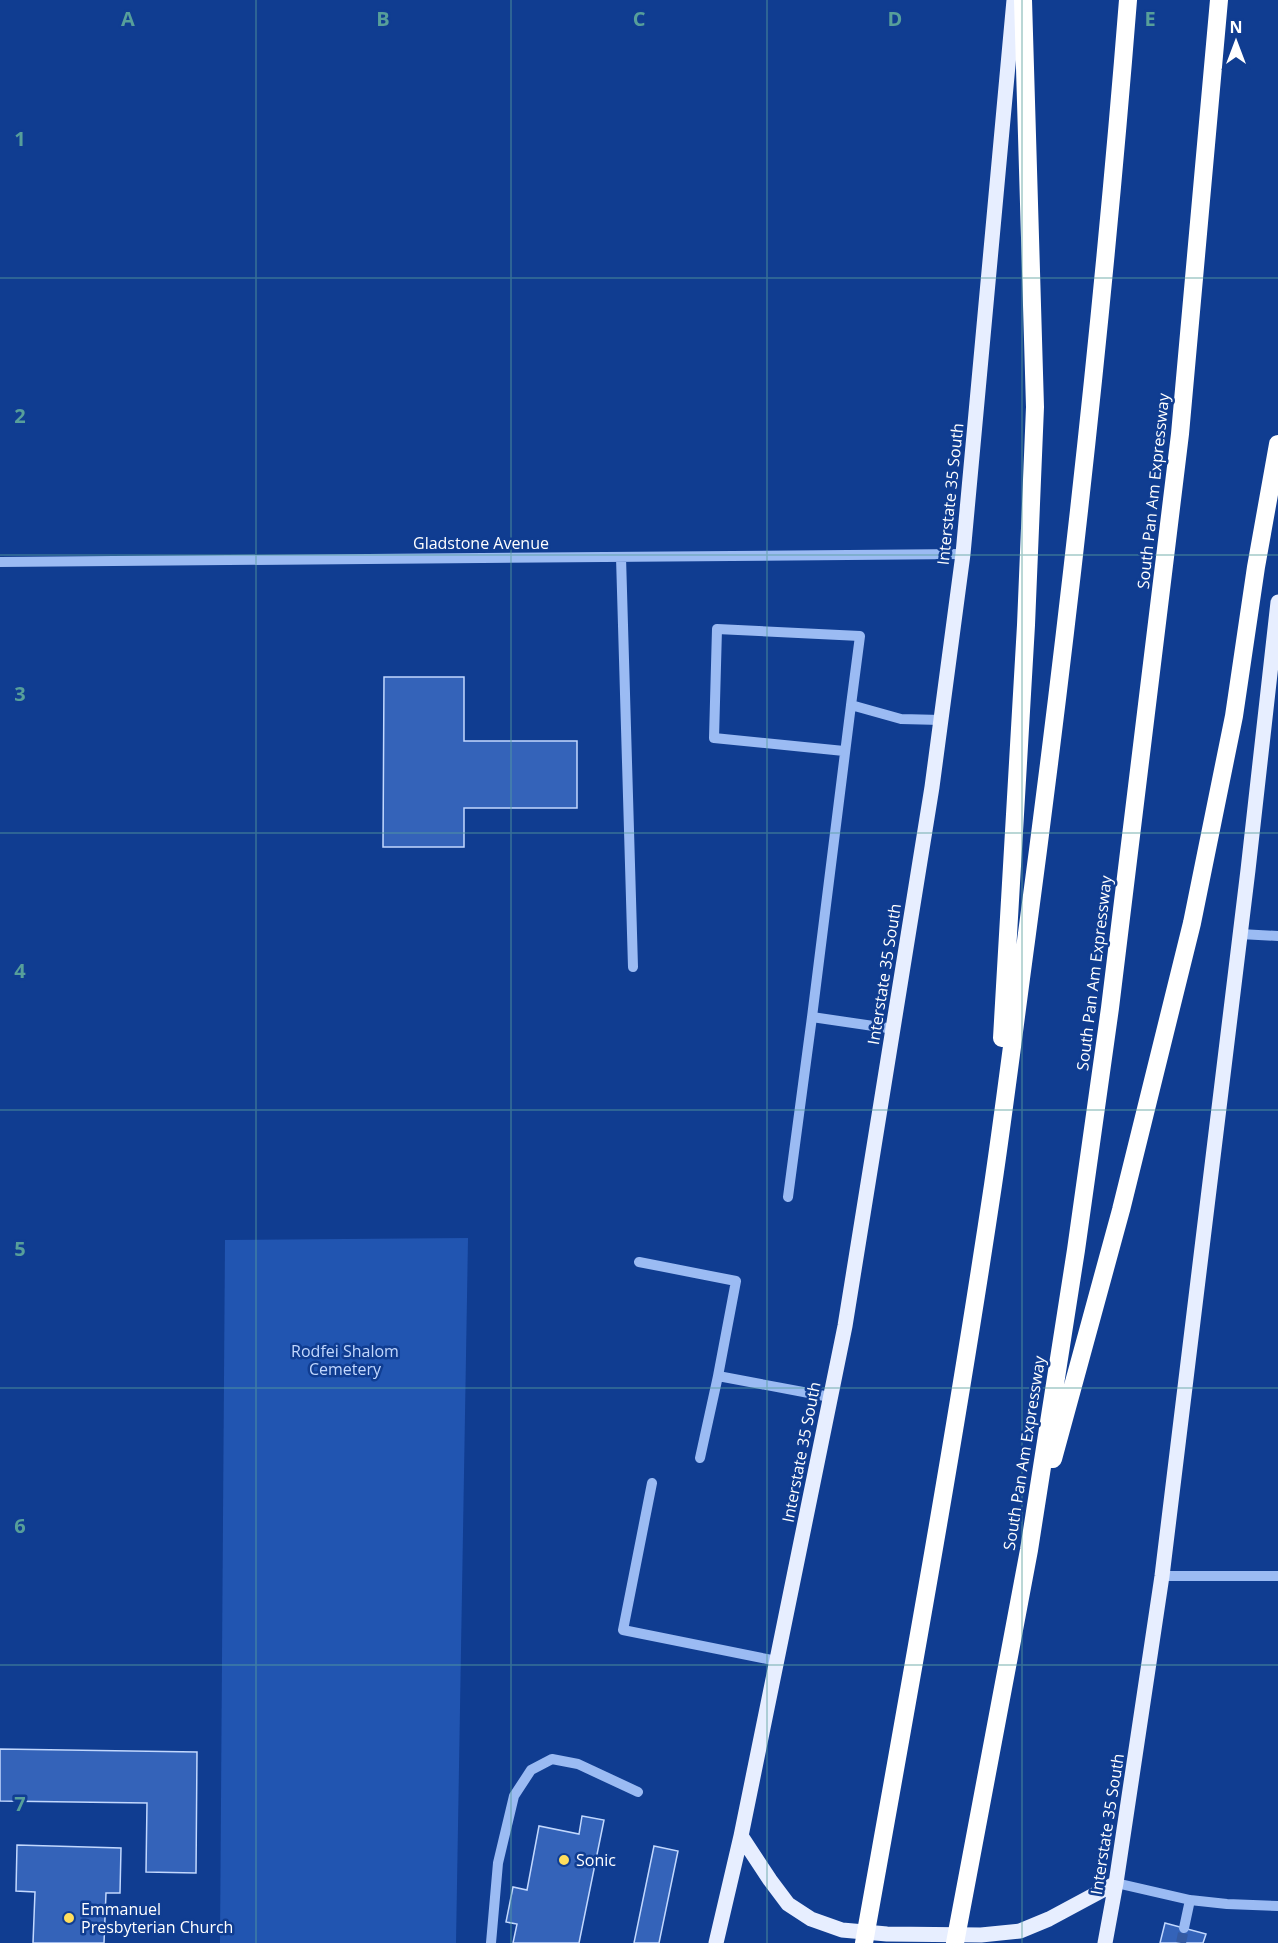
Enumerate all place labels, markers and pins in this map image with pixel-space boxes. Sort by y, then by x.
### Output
place label: Sonic [576,1849,616,1871]
marker: Sonic [557,1853,571,1867]
place label: Emmanuel Presbyterian Church [81,1898,233,1938]
marker: Emmanuel Presbyterian Church [62,1911,76,1925]

